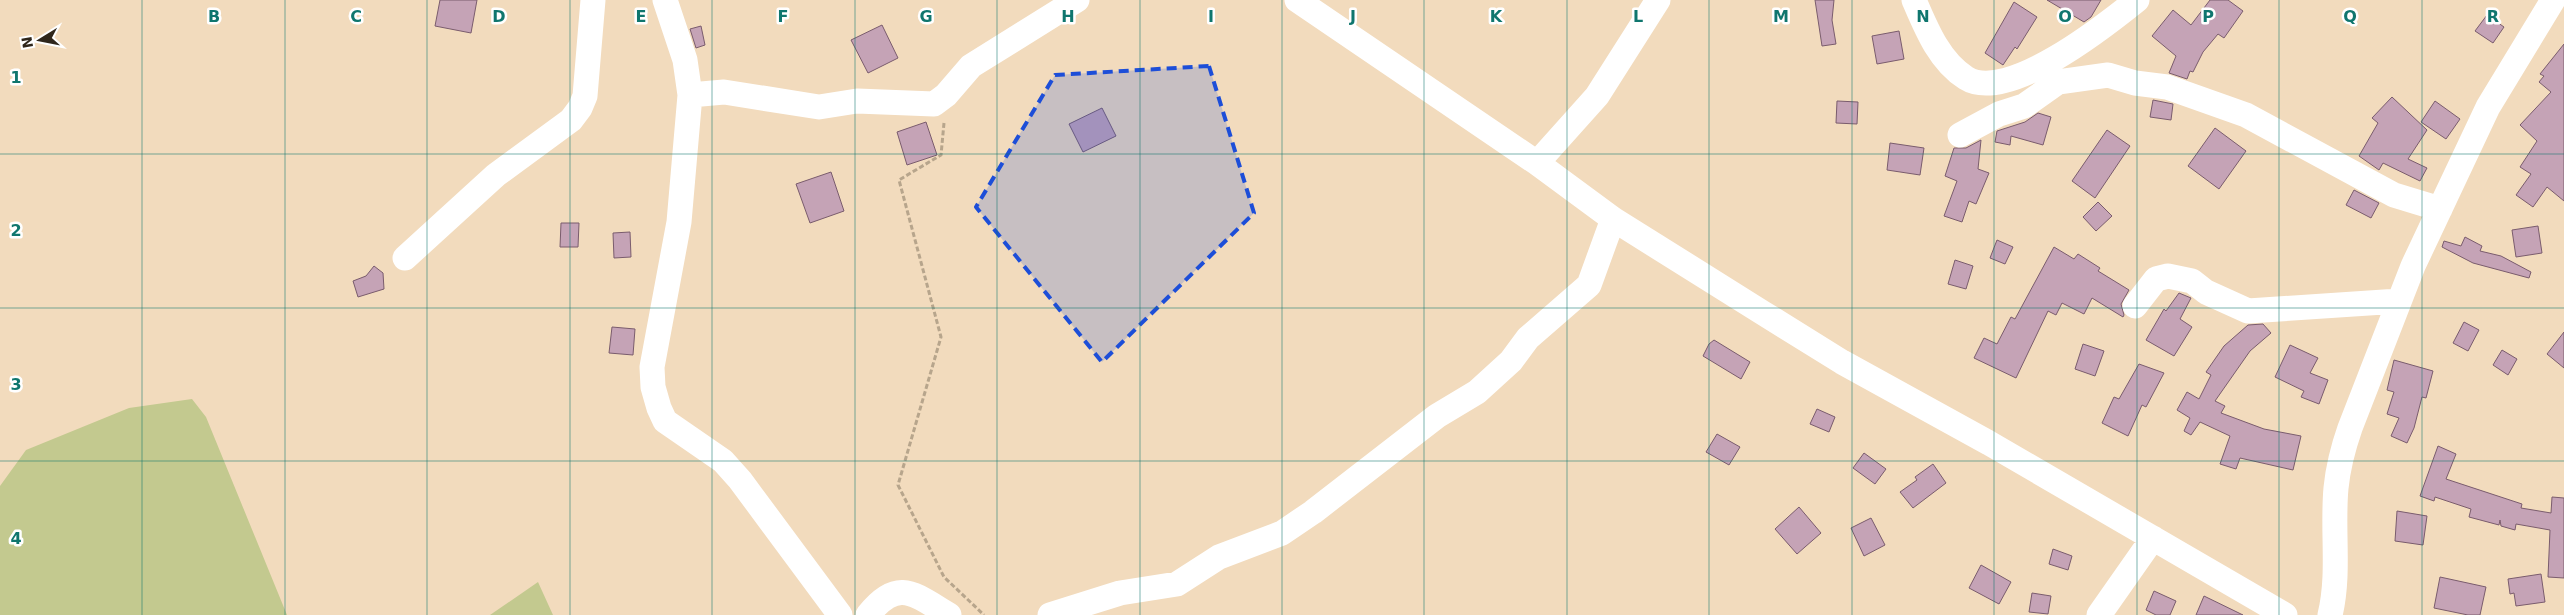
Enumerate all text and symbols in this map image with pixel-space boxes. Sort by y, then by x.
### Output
text: B [208,7,220,26]
text: C [350,7,362,26]
text: D [492,7,506,26]
text: E [636,7,646,26]
text: F [778,7,788,26]
text: G [919,7,933,26]
text: H [1061,7,1075,26]
text: I [1208,7,1214,26]
text: J [1349,7,1356,26]
text: K [1490,7,1503,26]
text: L [1633,7,1643,26]
text: M [1773,7,1789,26]
text: N [1916,7,1930,26]
text: O [2058,7,2072,26]
text: P [2202,7,2214,26]
text: Q [2343,7,2357,26]
text: R [2487,7,2499,26]
north arrow [15,15,65,65]
text: N [18,35,36,49]
text: 1 [10,68,22,87]
text: 2 [10,221,22,240]
text: 3 [10,375,22,394]
text: 4 [10,529,22,548]

